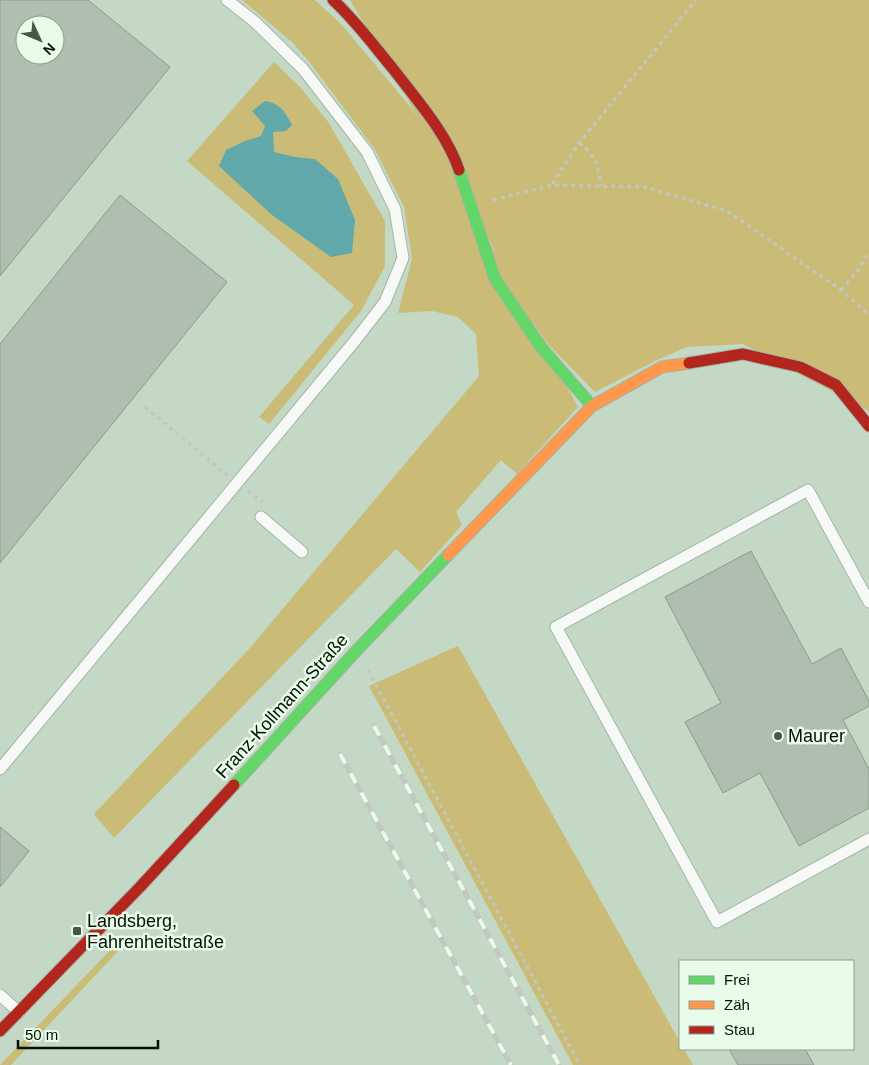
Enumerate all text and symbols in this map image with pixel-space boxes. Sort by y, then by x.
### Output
north arrow [15,15,65,65]
text: N [40,40,59,58]
street label: Franz-Kollmann-Straße [212,630,352,782]
place label: Maurer [788,726,845,746]
marker: Maurer [772,730,784,742]
place label: Landsberg, Fahrenheitstraße [87,911,224,952]
marker: Landsberg, Fahrenheitstraße [71,925,83,937]
legend [679,960,854,1050]
text: Frei [724,971,750,988]
text: Zäh [724,996,750,1013]
scale bar [18,1018,158,1050]
text: Stau [724,1021,755,1038]
text: 50 m [25,1026,58,1043]

